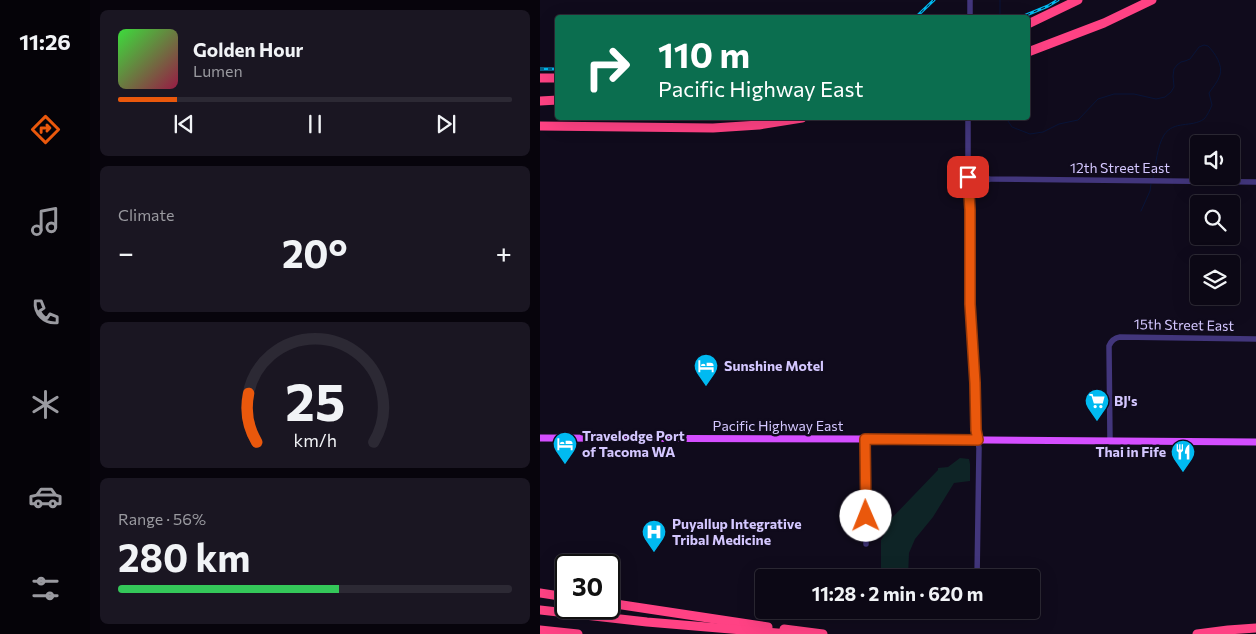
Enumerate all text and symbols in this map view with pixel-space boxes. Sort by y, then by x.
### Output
text: 11:26 [19,28,71,55]
text: 110 m [658,32,750,75]
icon: right [575,35,640,100]
text: Golden Hour [193,38,303,61]
text: Lumen [193,61,243,80]
text: Pacific Highway East [658,75,863,102]
icon: previous [170,110,198,138]
icon: pause [301,110,329,138]
icon: next [432,110,460,138]
icon: directions [28,112,63,147]
map controls [1190,135,1240,305]
button: sound [1190,135,1240,185]
pin [947,156,989,198]
street label: 12th Street East [1070,159,1170,176]
icon: arrive [954,163,982,191]
button: search [1190,195,1240,245]
icon: music [28,204,63,239]
text: Climate [118,205,174,224]
text: 20° [282,229,348,276]
text: − [118,235,134,269]
text: + [496,235,512,269]
button: layers [1190,255,1240,305]
icon: phone [28,295,63,330]
street label: 15th Street East [1134,315,1235,334]
hotel icon: Sunshine Motel [693,353,719,387]
place label: Sunshine Motel [724,357,824,374]
text: 25 [285,368,345,432]
icon: climate [28,387,63,422]
supermarket icon: BJ's [1084,388,1110,422]
place label: BJ's [1114,392,1138,409]
street label: Pacific Highway East [713,417,844,434]
place label: Travelodge Port of Tacoma WA [582,427,685,460]
text: km/h [293,429,337,451]
hotel icon: Travelodge Port of Tacoma WA [552,431,578,465]
restaurant icon: Thai in Fife [1170,439,1196,473]
place label: Thai in Fife [1095,443,1166,460]
icon: car [28,479,63,514]
position arrow [839,489,891,541]
text: Range · 56% [118,509,206,528]
place label: Puyallup Integrative Tribal Medicine [672,515,802,548]
hospital icon: Puyallup Integrative Tribal Medicine [641,519,667,553]
text: 280 km [118,533,250,580]
speed limit sign: 30 [555,554,620,619]
icon: filters [28,571,63,606]
text: 11:28 · 2 min · 620 m [812,582,983,605]

